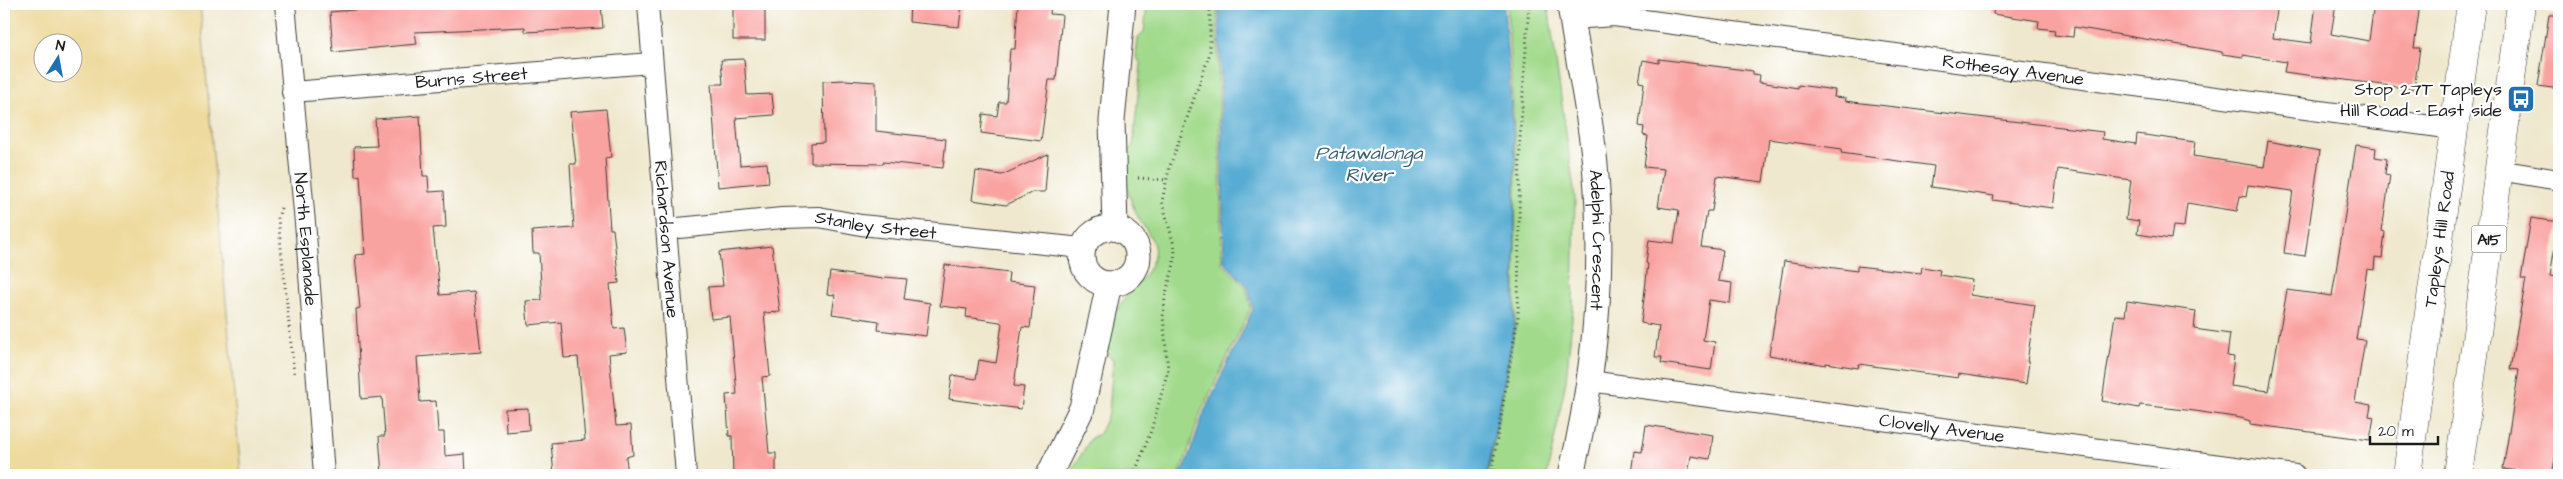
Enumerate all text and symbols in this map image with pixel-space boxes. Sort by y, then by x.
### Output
north arrow [32,32,82,82]
text: N [54,36,67,57]
street label: Rothesay Avenue [1941,48,2086,92]
street label: Burns Street [414,61,529,95]
place label: Stop 27T Tapleys Hill Road - East side [2340,77,2502,123]
bus stop icon: Stop 27T Tapleys Hill Road - East side [2506,84,2536,114]
water label: Patawalonga River [1316,140,1424,189]
street label: Richardson Avenue [648,159,685,319]
street label: Adelphi Crescent [1582,168,1611,312]
street label: Tapleys Hill Road [2418,170,2461,309]
street label: North Esplanade [287,171,323,307]
street label: Stanley Street [813,205,938,246]
road number: A15 [2472,225,2506,252]
street label: Clovelly Avenue [1878,408,2006,449]
scale bar [2370,414,2438,446]
text: 20 m [2378,421,2414,442]

